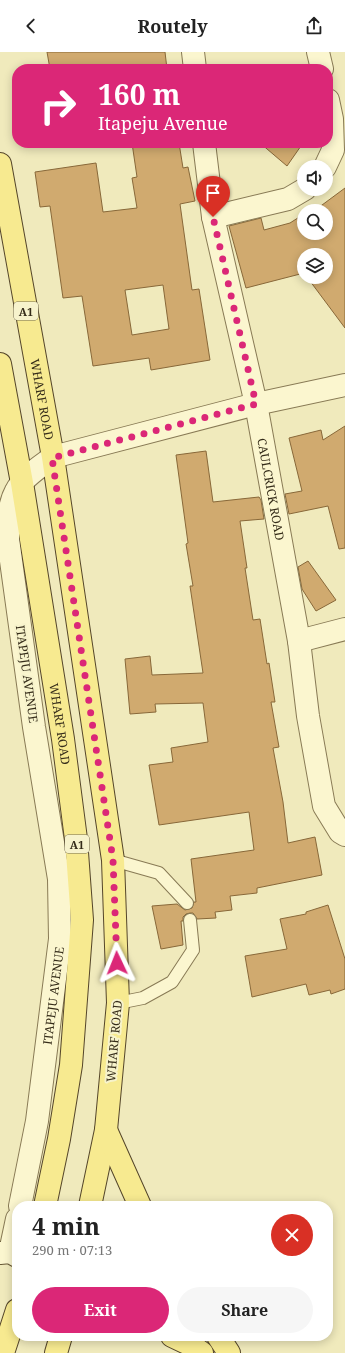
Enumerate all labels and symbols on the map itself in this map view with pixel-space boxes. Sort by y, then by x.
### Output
pin [196,176,230,217]
road number: A1 [14,302,38,320]
street label: WHARF ROAD [27,357,58,441]
street label: CAULCRICK ROAD [254,437,289,542]
street label: ITAPEJU AVENUE [12,624,42,724]
street label: WHARF ROAD [46,682,75,766]
road number: A1 [65,835,89,853]
position arrow [96,942,138,984]
street label: ITAPEJU AVENUE [38,946,67,1046]
street label: WHARF ROAD [102,999,126,1083]

